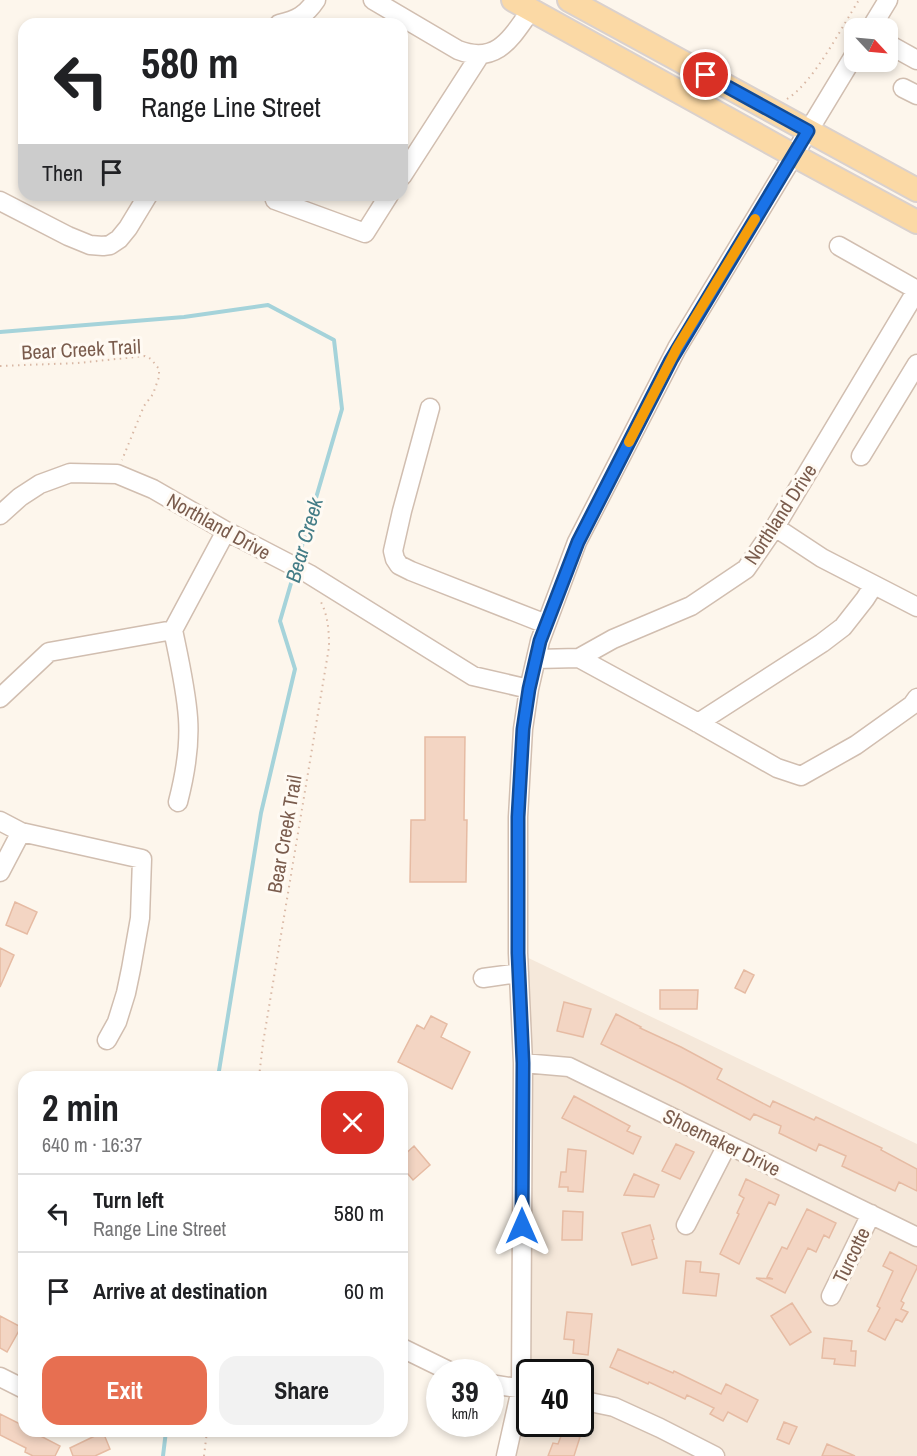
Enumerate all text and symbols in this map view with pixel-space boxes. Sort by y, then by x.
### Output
north arrow [844,18,898,72]
map controls [844,18,898,72]
text: 580 m [141,35,239,91]
icon: left [42,42,120,120]
pin [680,49,731,100]
icon: arrive [689,58,722,91]
text: Range Line Street [141,89,321,125]
icon: arrive [95,156,128,189]
text: Then [42,158,83,188]
street label: Bear Creek Trail [21,332,141,366]
street label: Northland Drive [737,458,823,570]
street label: Northland Drive [162,486,276,566]
water label: Bear Creek [278,493,330,586]
street label: Bear Creek Trail [260,773,308,895]
text: 2 min [42,1084,119,1132]
button: close [321,1091,384,1154]
street label: Shoemaker Drive [659,1102,785,1182]
text: 640 m · 16:37 [42,1131,142,1158]
text: Turn left [93,1185,164,1215]
position arrow [490,1194,554,1258]
icon: left [42,1197,75,1230]
text: 580 m [334,1198,384,1228]
text: Range Line Street [93,1215,226,1242]
street label: Turcotte [826,1223,876,1287]
icon: arrive [42,1275,75,1308]
text: Arrive at destination [93,1276,267,1306]
text: 60 m [344,1276,384,1306]
button: Exit [42,1356,207,1425]
button: Share [219,1356,384,1425]
speed limit sign: 40 [516,1359,594,1437]
text: 39 [451,1371,479,1411]
text: km/h [452,1403,478,1424]

